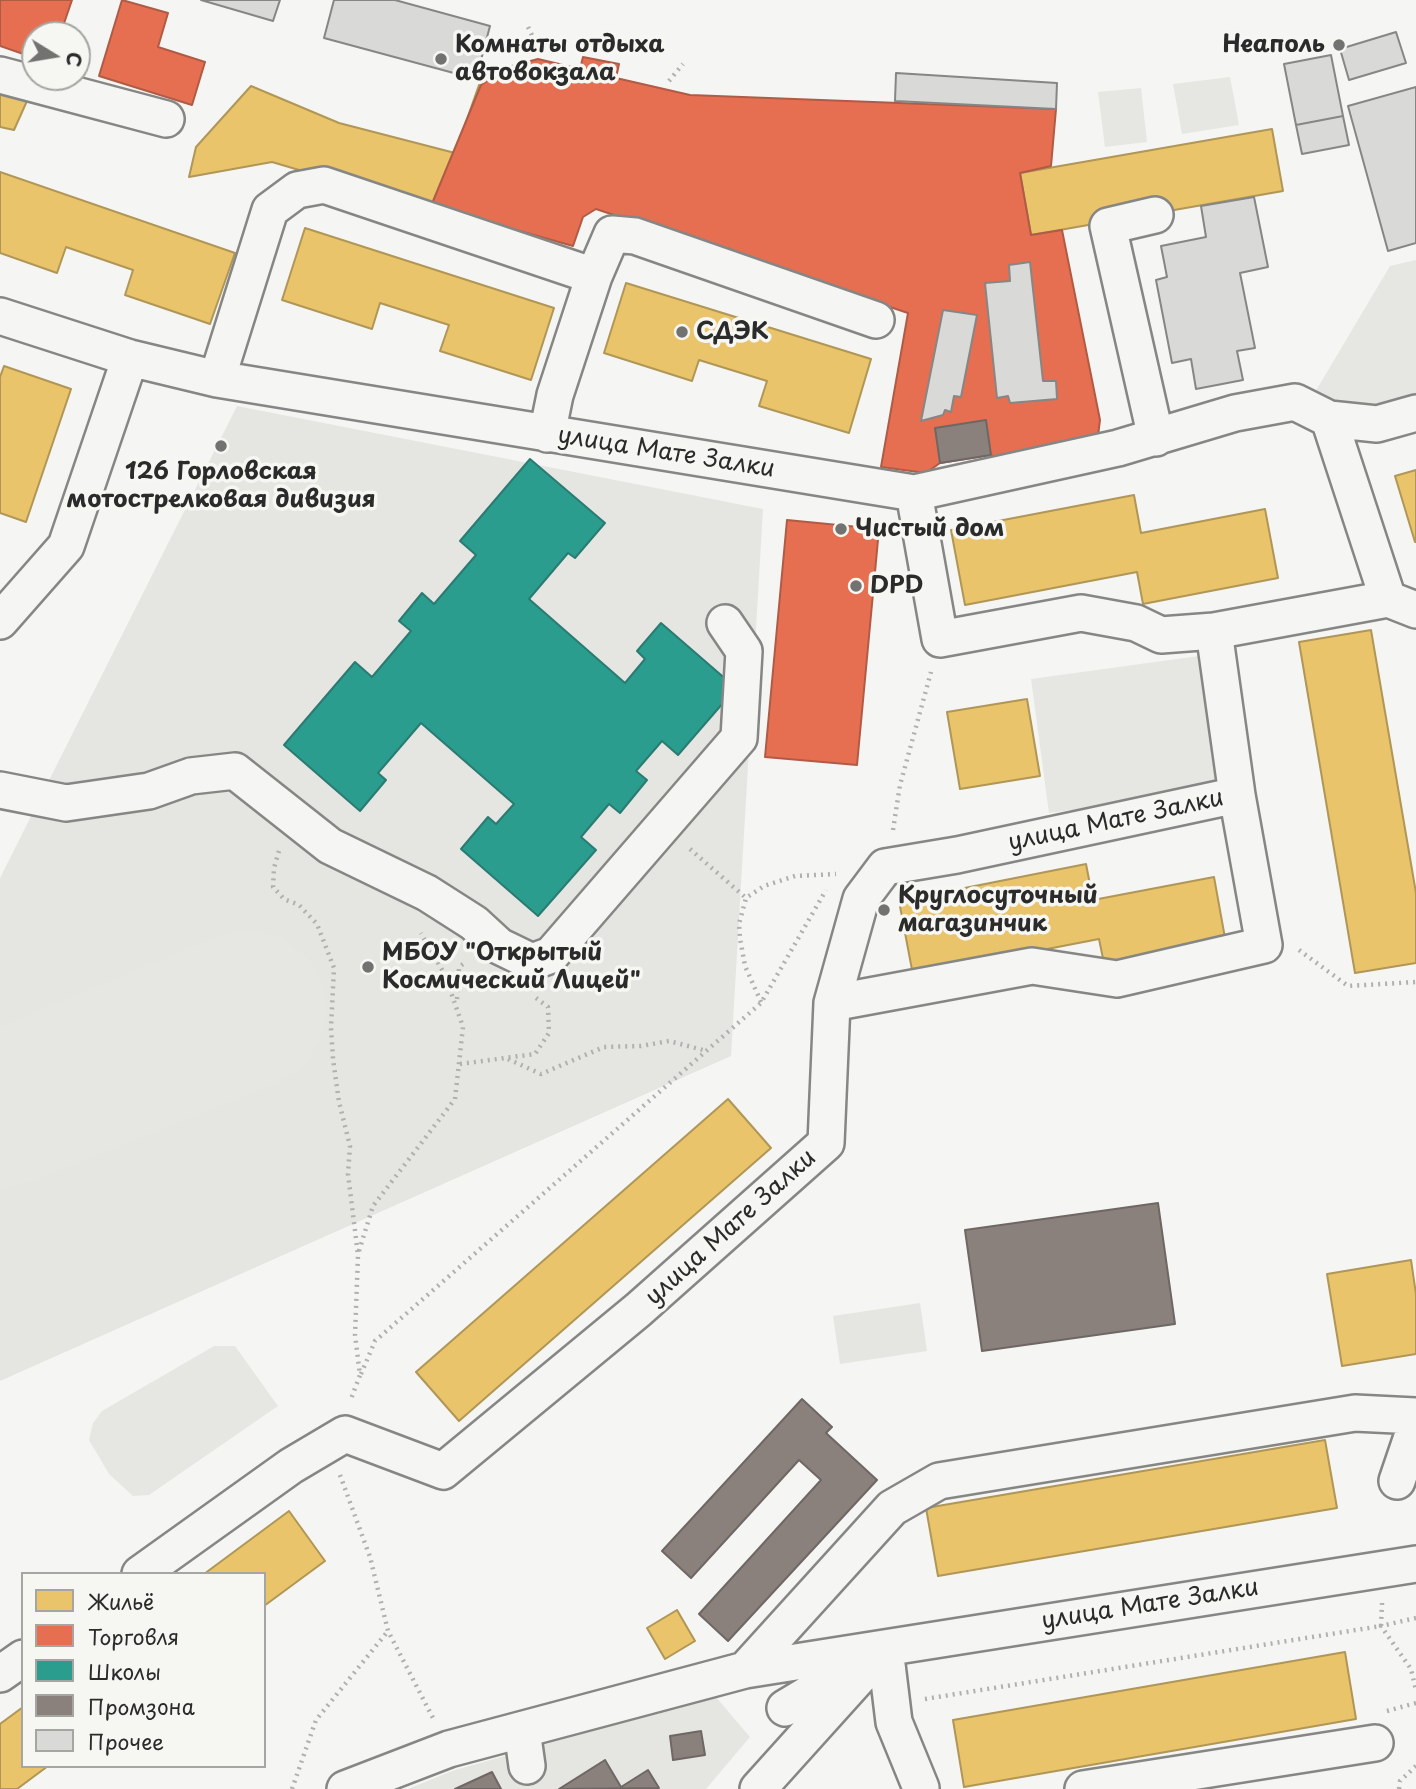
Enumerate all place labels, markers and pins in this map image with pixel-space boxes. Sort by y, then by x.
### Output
place label: Комнаты отдыха автовокзала [455,31,665,87]
place label: Неаполь [1222,31,1325,59]
marker: Неаполь [1331,37,1347,53]
marker: Комнаты отдыха автовокзала [433,51,449,67]
place label: СДЭК [696,318,769,346]
marker: СДЭК [674,324,690,340]
marker: 126 Горловская мотострелковая дивизия [213,438,229,454]
place label: 126 Горловская мотострелковая дивизия [67,458,375,514]
place label: Чистый дом [855,515,1004,543]
marker: Чистый дом [833,521,849,537]
place label: DPD [870,572,924,600]
marker: DPD [848,578,864,594]
place label: Круглосуточный магазинчик [898,882,1098,938]
marker: Круглосуточный магазинчик [876,902,892,918]
place label: МБОУ "Открытый Космический Лицей" [382,939,641,995]
marker: МБОУ "Открытый Космический Лицей" [360,959,376,975]

